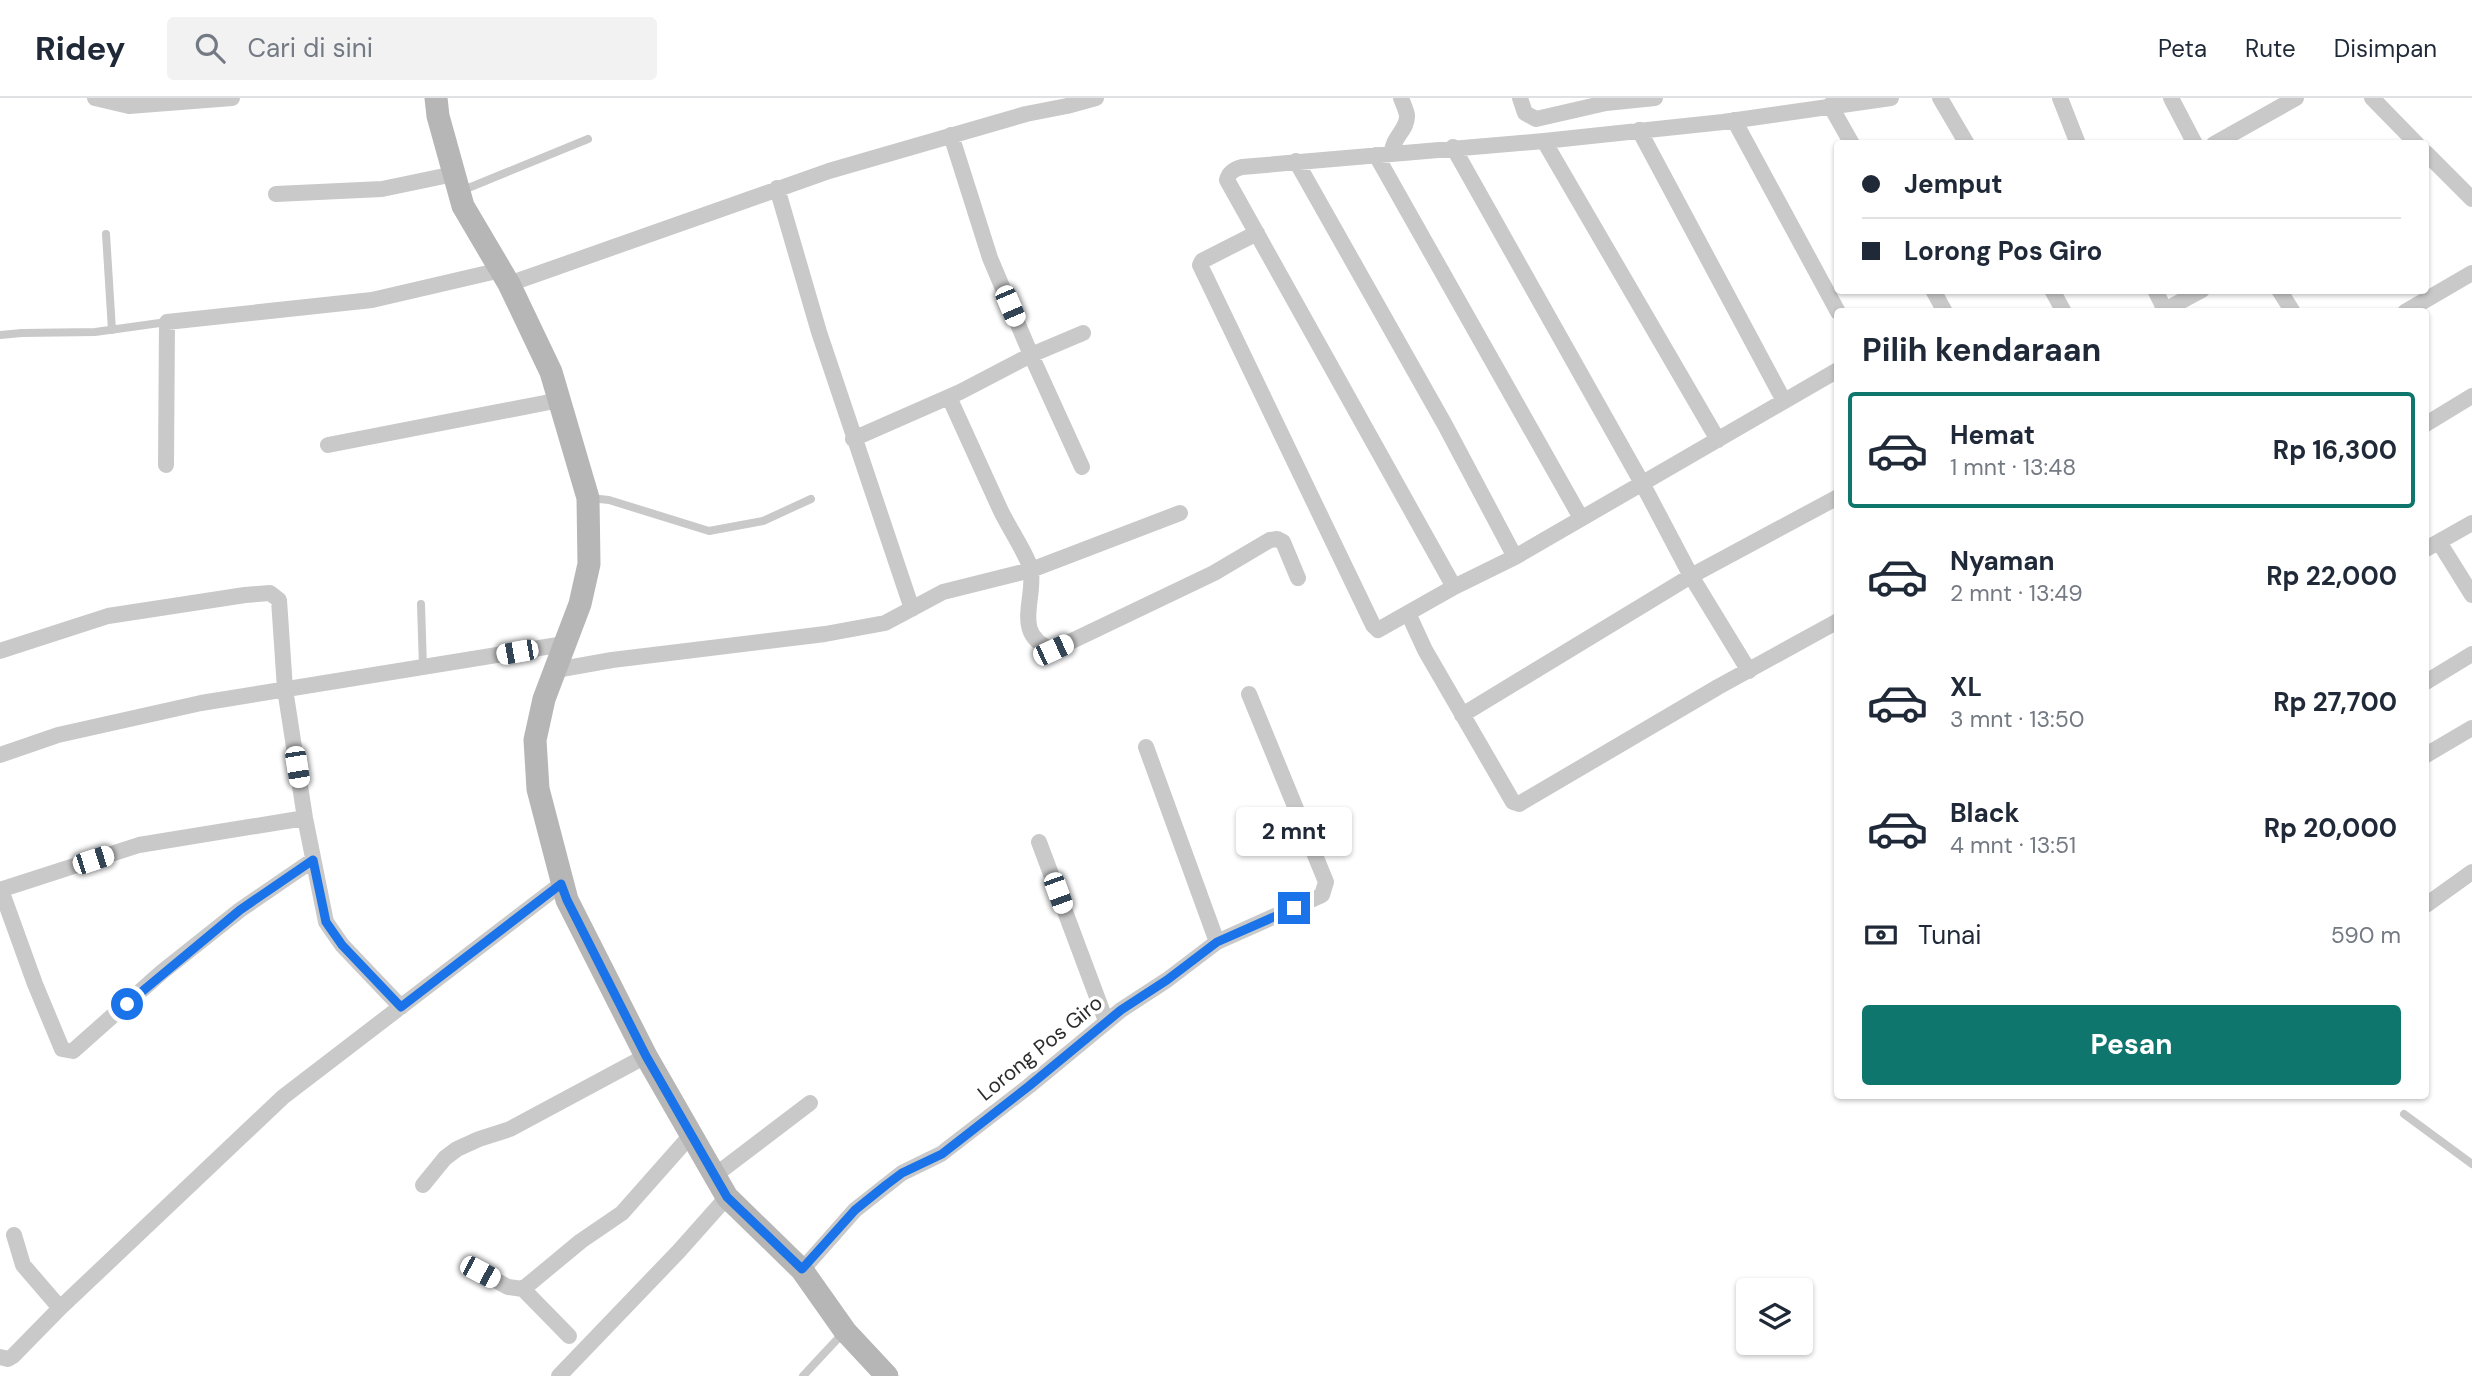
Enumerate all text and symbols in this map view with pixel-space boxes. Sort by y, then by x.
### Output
search box [167,17,657,80]
text: Ridey [35,27,125,70]
icon: search [191,29,229,67]
text: Cari di sini [247,31,373,65]
text: Peta [2158,33,2207,64]
text: Rute [2245,33,2296,64]
text: Disimpan [2334,33,2437,64]
text: Jemput [1904,167,2003,201]
text: Lorong Pos Giro [1904,234,2102,268]
car [993,283,1028,329]
text: Pilih kendaraan [1862,329,2101,371]
text: Hemat [1950,418,2035,452]
icon: car [1866,419,1929,482]
text: Rp 16,300 [2273,433,2397,467]
text: 1 mnt · 13:48 [1950,452,2076,482]
text: Nyaman [1950,544,2055,578]
icon: car [1866,545,1929,608]
text: Rp 22,000 [2266,559,2397,593]
text: 2 mnt · 13:49 [1950,578,2083,608]
car [1030,632,1077,668]
car [495,638,540,666]
text: XL [1950,670,1982,704]
icon: car [1866,671,1929,734]
text: Rp 27,700 [2273,685,2397,719]
text: 3 mnt · 13:50 [1950,704,2084,734]
car [284,745,311,789]
text: Black [1950,796,2020,830]
icon: car [1866,797,1929,860]
callout: 2 mnt [1236,806,1352,856]
text: Rp 20,000 [2264,811,2397,845]
text: 2 mnt [1262,816,1326,846]
text: 4 mnt · 13:51 [1950,830,2076,860]
car [70,844,117,876]
car [1041,870,1076,916]
route end [1278,892,1310,924]
icon: cash [1862,916,1900,954]
text: Tunai [1918,918,1982,952]
text: 590 m [2331,920,2401,950]
route start [111,988,143,1020]
street label: Lorong Pos Giro [972,989,1108,1107]
button: Pesan [1862,1005,2401,1085]
car [457,1253,504,1291]
map controls [1736,1278,1813,1355]
button: layers [1736,1278,1813,1355]

